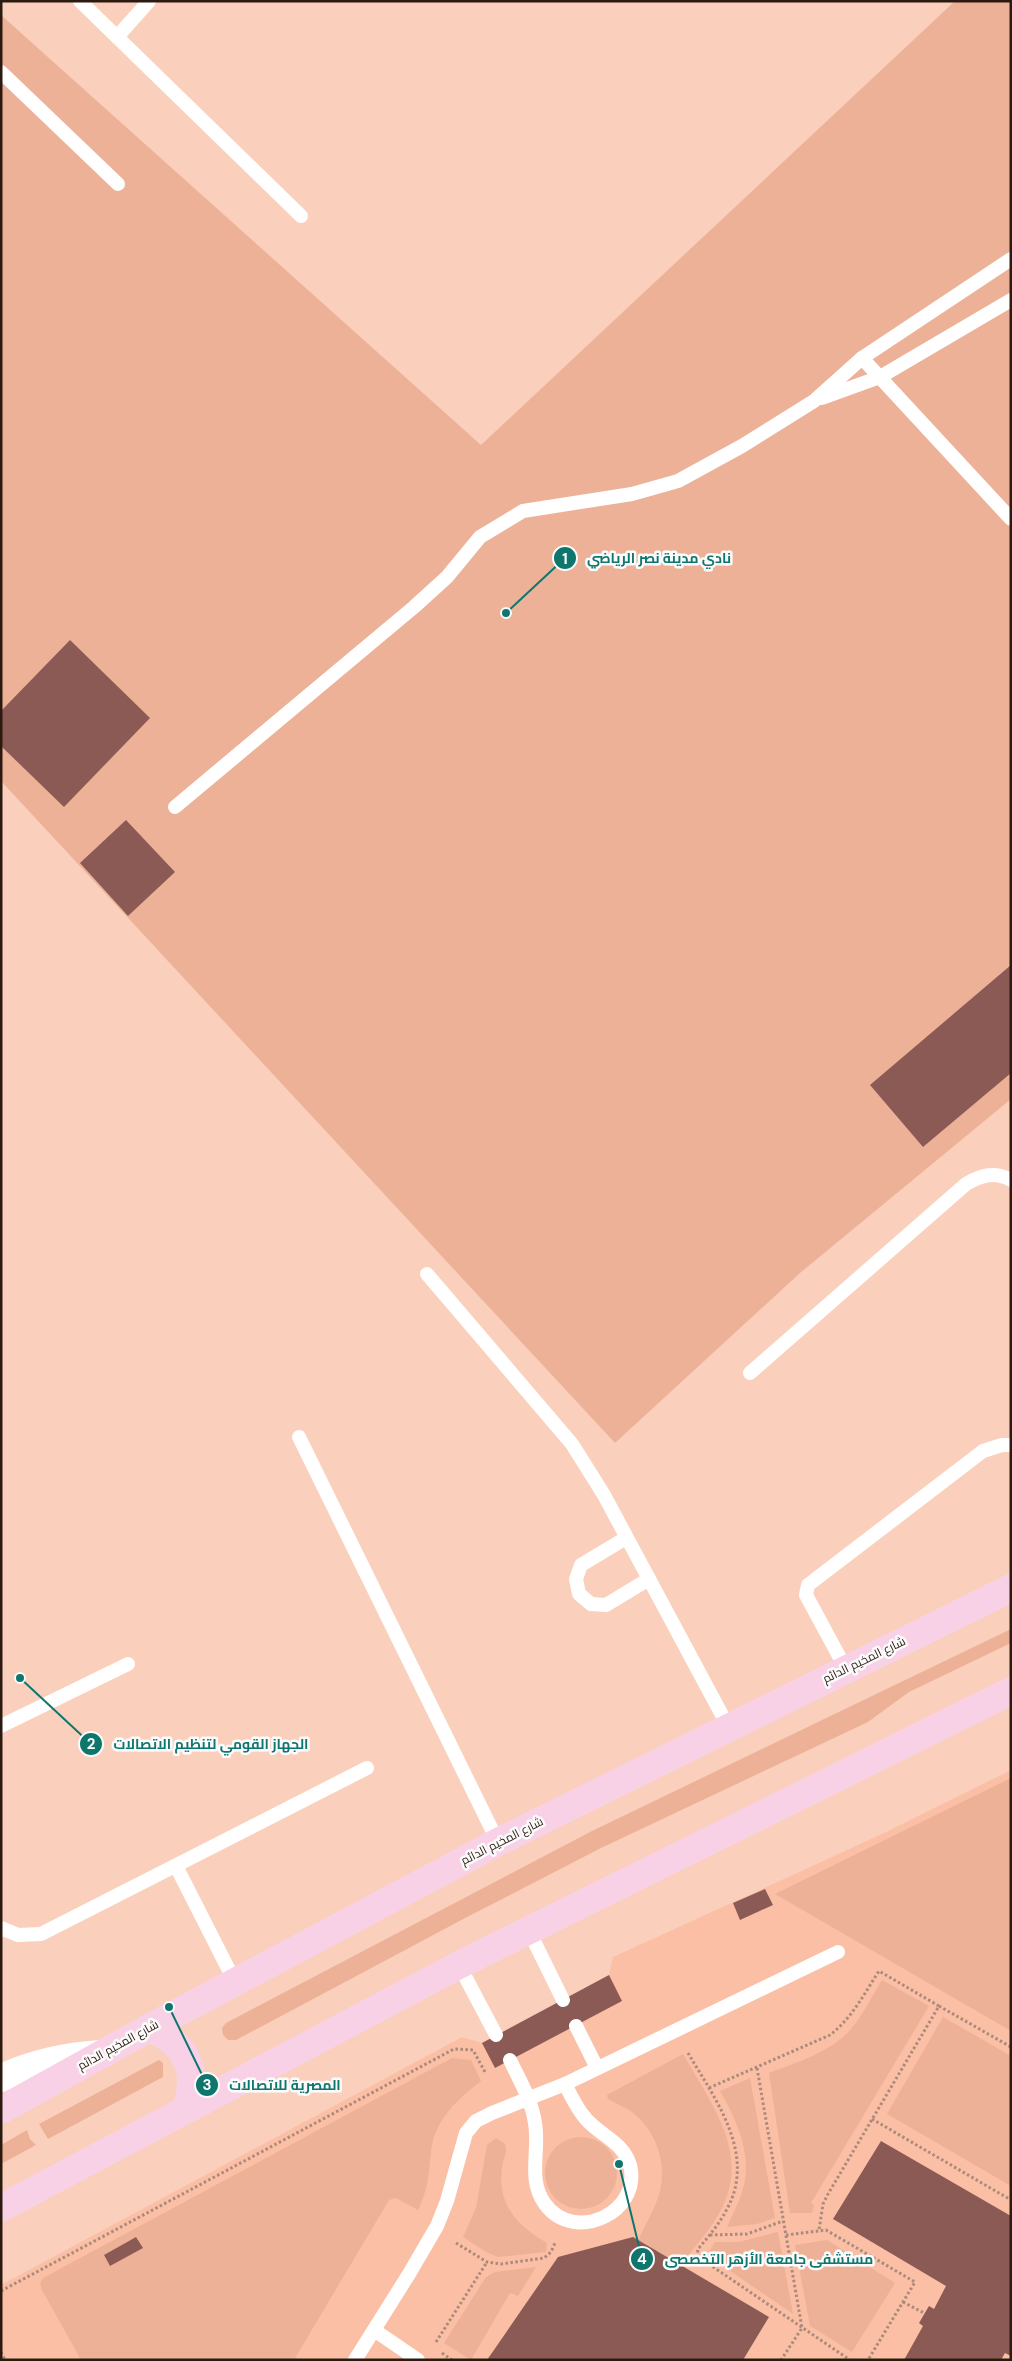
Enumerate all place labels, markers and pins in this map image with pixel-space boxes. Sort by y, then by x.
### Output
callout: نادي مدينة نصر الرياضي [552,544,741,573]
callout: الجهاز القومي لتنظيم الاتصالات [78,1729,318,1758]
callout: المصرية للاتصالات [194,2071,351,2100]
callout: مستشفى جامعة الأزهر التخصصى [630,2244,883,2273]

